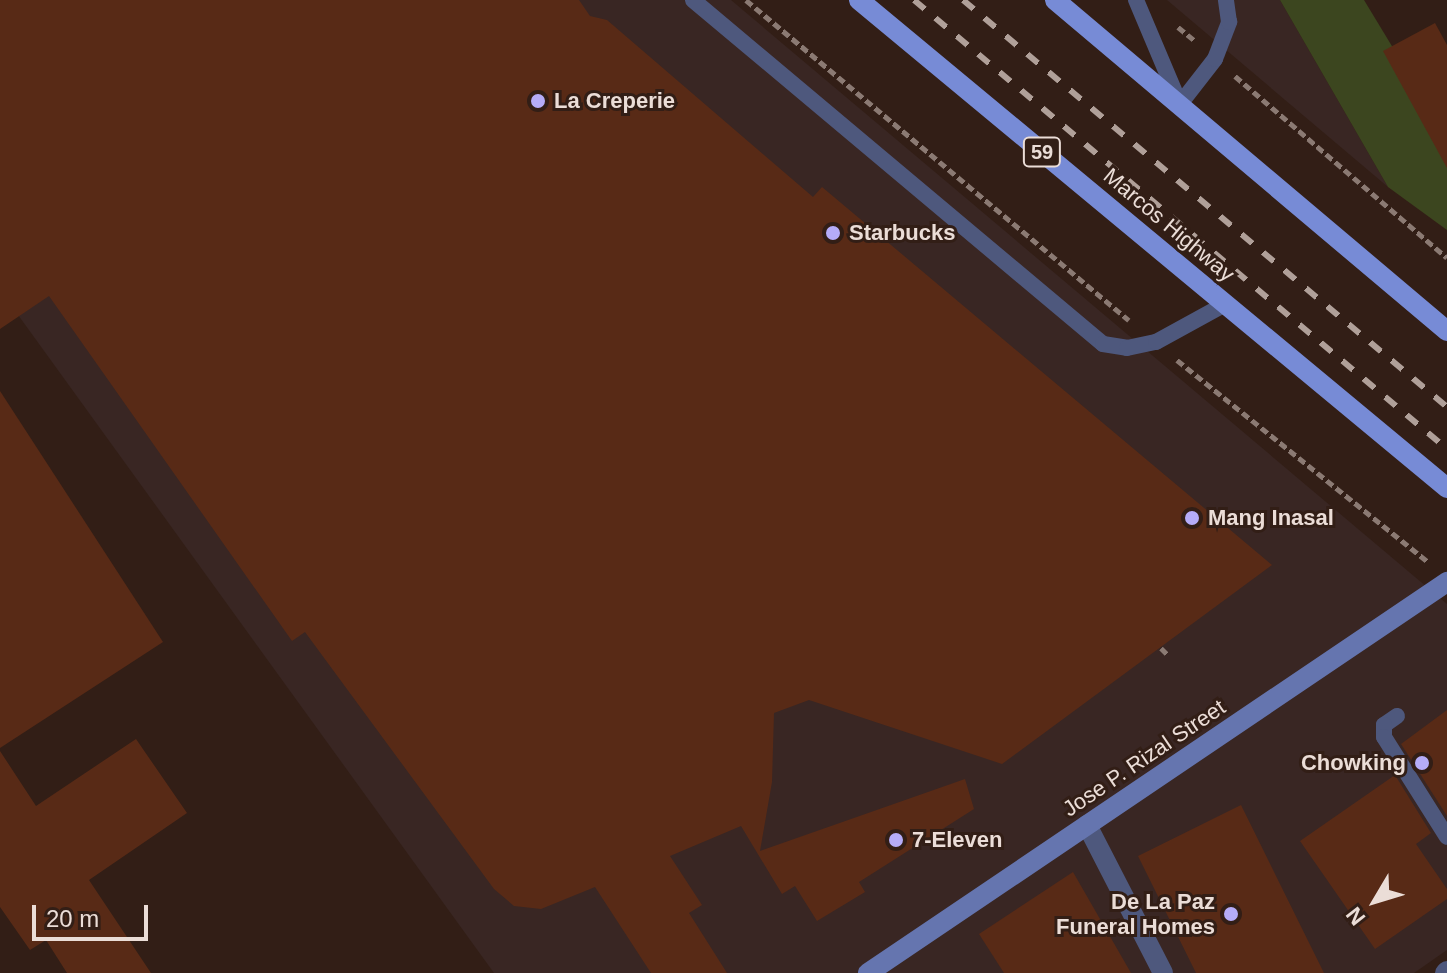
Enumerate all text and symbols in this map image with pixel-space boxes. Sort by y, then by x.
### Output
place label: La Creperie [554,88,675,114]
marker: La Creperie [529,92,547,110]
road number: 59 [1022,136,1062,168]
street label: Marcos Highway [1098,163,1240,287]
place label: Starbucks [849,220,955,246]
marker: Starbucks [824,224,842,242]
place label: Mang Inasal [1208,505,1334,531]
marker: Mang Inasal [1183,509,1201,527]
street label: Jose P. Rizal Street [1058,694,1230,822]
place label: Chowking [1301,750,1406,776]
marker: Chowking [1413,754,1431,772]
place label: 7-Eleven [912,827,1002,853]
marker: 7-Eleven [887,831,905,849]
north arrow [1335,861,1415,941]
place label: De La Paz Funeral Homes [1056,888,1215,940]
scale bar [36,889,152,939]
text: N [1341,902,1370,930]
text: 20 m [46,905,99,932]
marker: De La Paz Funeral Homes [1222,905,1240,923]

